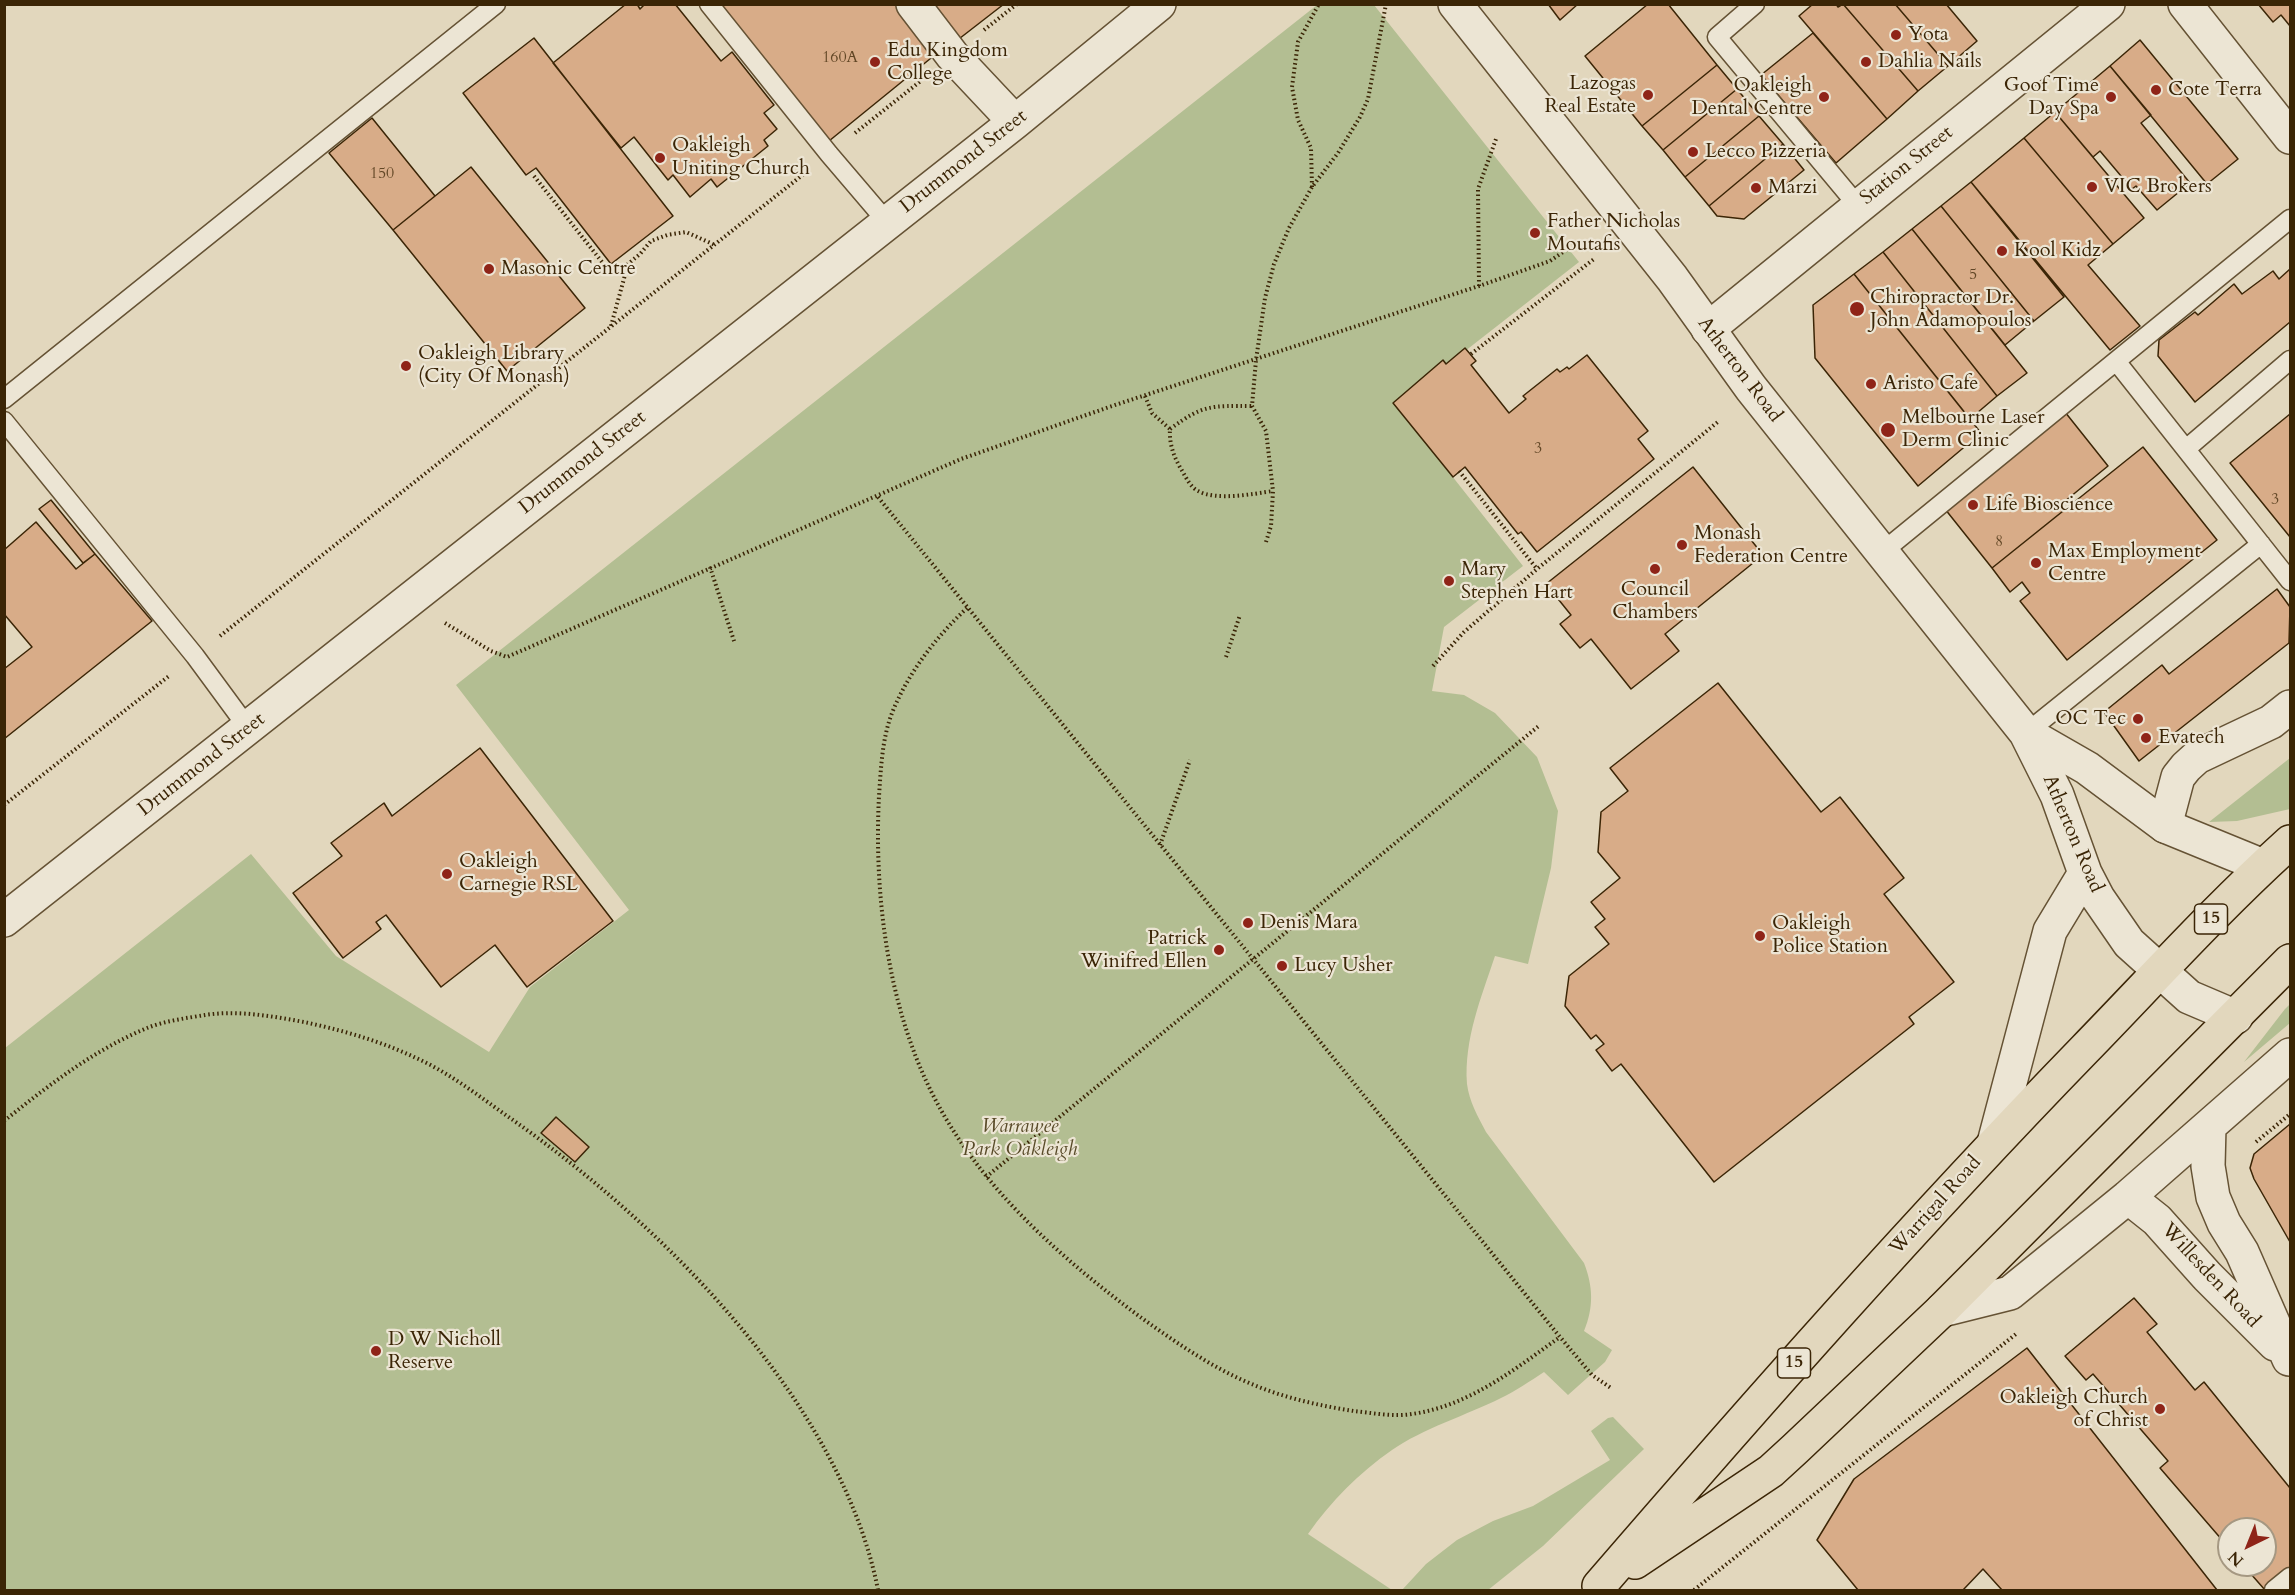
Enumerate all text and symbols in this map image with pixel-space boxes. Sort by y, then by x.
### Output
place label: Yota [1908,23,1949,47]
marker: Yota [1889,28,1903,42]
place label: Edu Kingdom College [887,39,1008,86]
house number: 160A [822,48,858,68]
place label: Dahlia Nails [1878,50,1982,74]
marker: Edu Kingdom College [868,55,882,69]
marker: Dahlia Nails [1859,55,1873,69]
place label: Lazogas Real Estate [1545,72,1636,119]
place label: Oakleigh Dental Centre [1691,74,1812,121]
place label: Goof Time Day Spa [2004,74,2099,121]
place label: Cote Terra [2168,78,2262,102]
marker: Cote Terra [2149,83,2163,97]
marker: Lazogas Real Estate [1641,88,1655,102]
marker: Oakleigh Dental Centre [1817,90,1831,104]
marker: Goof Time Day Spa [2104,90,2118,104]
street label: Drummond Street [896,105,1032,219]
street label: Station Street [1856,121,1958,211]
place label: Oakleigh Uniting Church [672,134,810,181]
place label: Lecco Pizzeria [1705,140,1827,164]
marker: Lecco Pizzeria [1686,145,1700,159]
marker: Oakleigh Uniting Church [653,151,667,165]
house number: 150 [370,164,394,184]
place label: VIC Brokers [2104,175,2212,199]
place label: Marzi [1768,176,1817,200]
marker: VIC Brokers [2085,180,2099,194]
marker: Marzi [1749,181,1763,195]
place label: Father Nicholas Moutafis [1547,210,1680,257]
marker: Father Nicholas Moutafis [1528,226,1542,240]
place label: Kool Kidz [2014,239,2101,263]
marker: Kool Kidz [1995,244,2009,258]
place label: Masonic Centre [501,257,636,281]
marker: Masonic Centre [482,262,496,276]
house number: 5 [1969,265,1977,285]
place label: Chiropractor Dr. John Adamopoulos [1870,286,2032,333]
marker: Chiropractor Dr. John Adamopoulos [1848,300,1866,318]
street label: Atherton Road [1692,313,1786,427]
place label: Oakleigh Library (City Of Monash) [418,342,570,389]
marker: Oakleigh Library (City Of Monash) [399,359,413,373]
place label: Aristo Cafe [1883,372,1978,396]
marker: Aristo Cafe [1864,377,1878,391]
street label: Drummond Street [515,406,651,520]
place label: Melbourne Laser Derm Clinic [1902,406,2044,453]
marker: Melbourne Laser Derm Clinic [1879,421,1897,439]
house number: 3 [1534,439,1542,459]
house number: 3 [2271,490,2279,510]
place label: Life Bioscience [1985,493,2113,517]
marker: Life Bioscience [1966,498,1980,512]
place label: Monash Federation Centre [1694,522,1848,569]
house number: 8 [1995,532,2003,552]
marker: Monash Federation Centre [1675,538,1689,552]
place label: Max Employment Centre [2048,540,2201,587]
marker: Max Employment Centre [2029,556,2043,570]
place label: Mary Stephen Hart [1461,558,1573,605]
marker: Council Chambers [1648,562,1662,576]
marker: Mary Stephen Hart [1442,574,1456,588]
place label: Council Chambers [1612,578,1698,625]
place label: OC Tec [2055,707,2126,731]
street label: Drummond Street [134,708,270,822]
marker: OC Tec [2131,712,2145,726]
place label: Evatech [2158,726,2225,750]
marker: Evatech [2139,731,2153,745]
street label: Atherton Road [2036,771,2108,897]
place label: Oakleigh Carnegie RSL [459,850,578,897]
marker: Oakleigh Carnegie RSL [440,867,454,881]
road number: 15 [2194,904,2228,934]
place label: Denis Mara [1260,911,1358,935]
place label: Oakleigh Police Station [1772,912,1888,959]
marker: Denis Mara [1241,916,1255,930]
place label: Patrick Winifred Ellen [1081,927,1207,974]
marker: Oakleigh Police Station [1753,929,1767,943]
marker: Patrick Winifred Ellen [1212,943,1226,957]
place label: Lucy Usher [1294,954,1393,978]
marker: Lucy Usher [1275,959,1289,973]
park label: Warrawee Park Oakleigh [963,1115,1077,1162]
street label: Warrigal Road [1885,1151,1987,1261]
street label: Willesden Road [2156,1219,2264,1333]
place label: D W Nicholl Reserve [388,1328,501,1375]
marker: D W Nicholl Reserve [369,1344,383,1358]
road number: 15 [1778,1348,1810,1378]
place label: Oakleigh Church of Christ [1999,1386,2148,1433]
marker: Oakleigh Church of Christ [2153,1402,2167,1416]
north arrow [2217,1517,2277,1577]
text: N [2224,1546,2249,1571]

